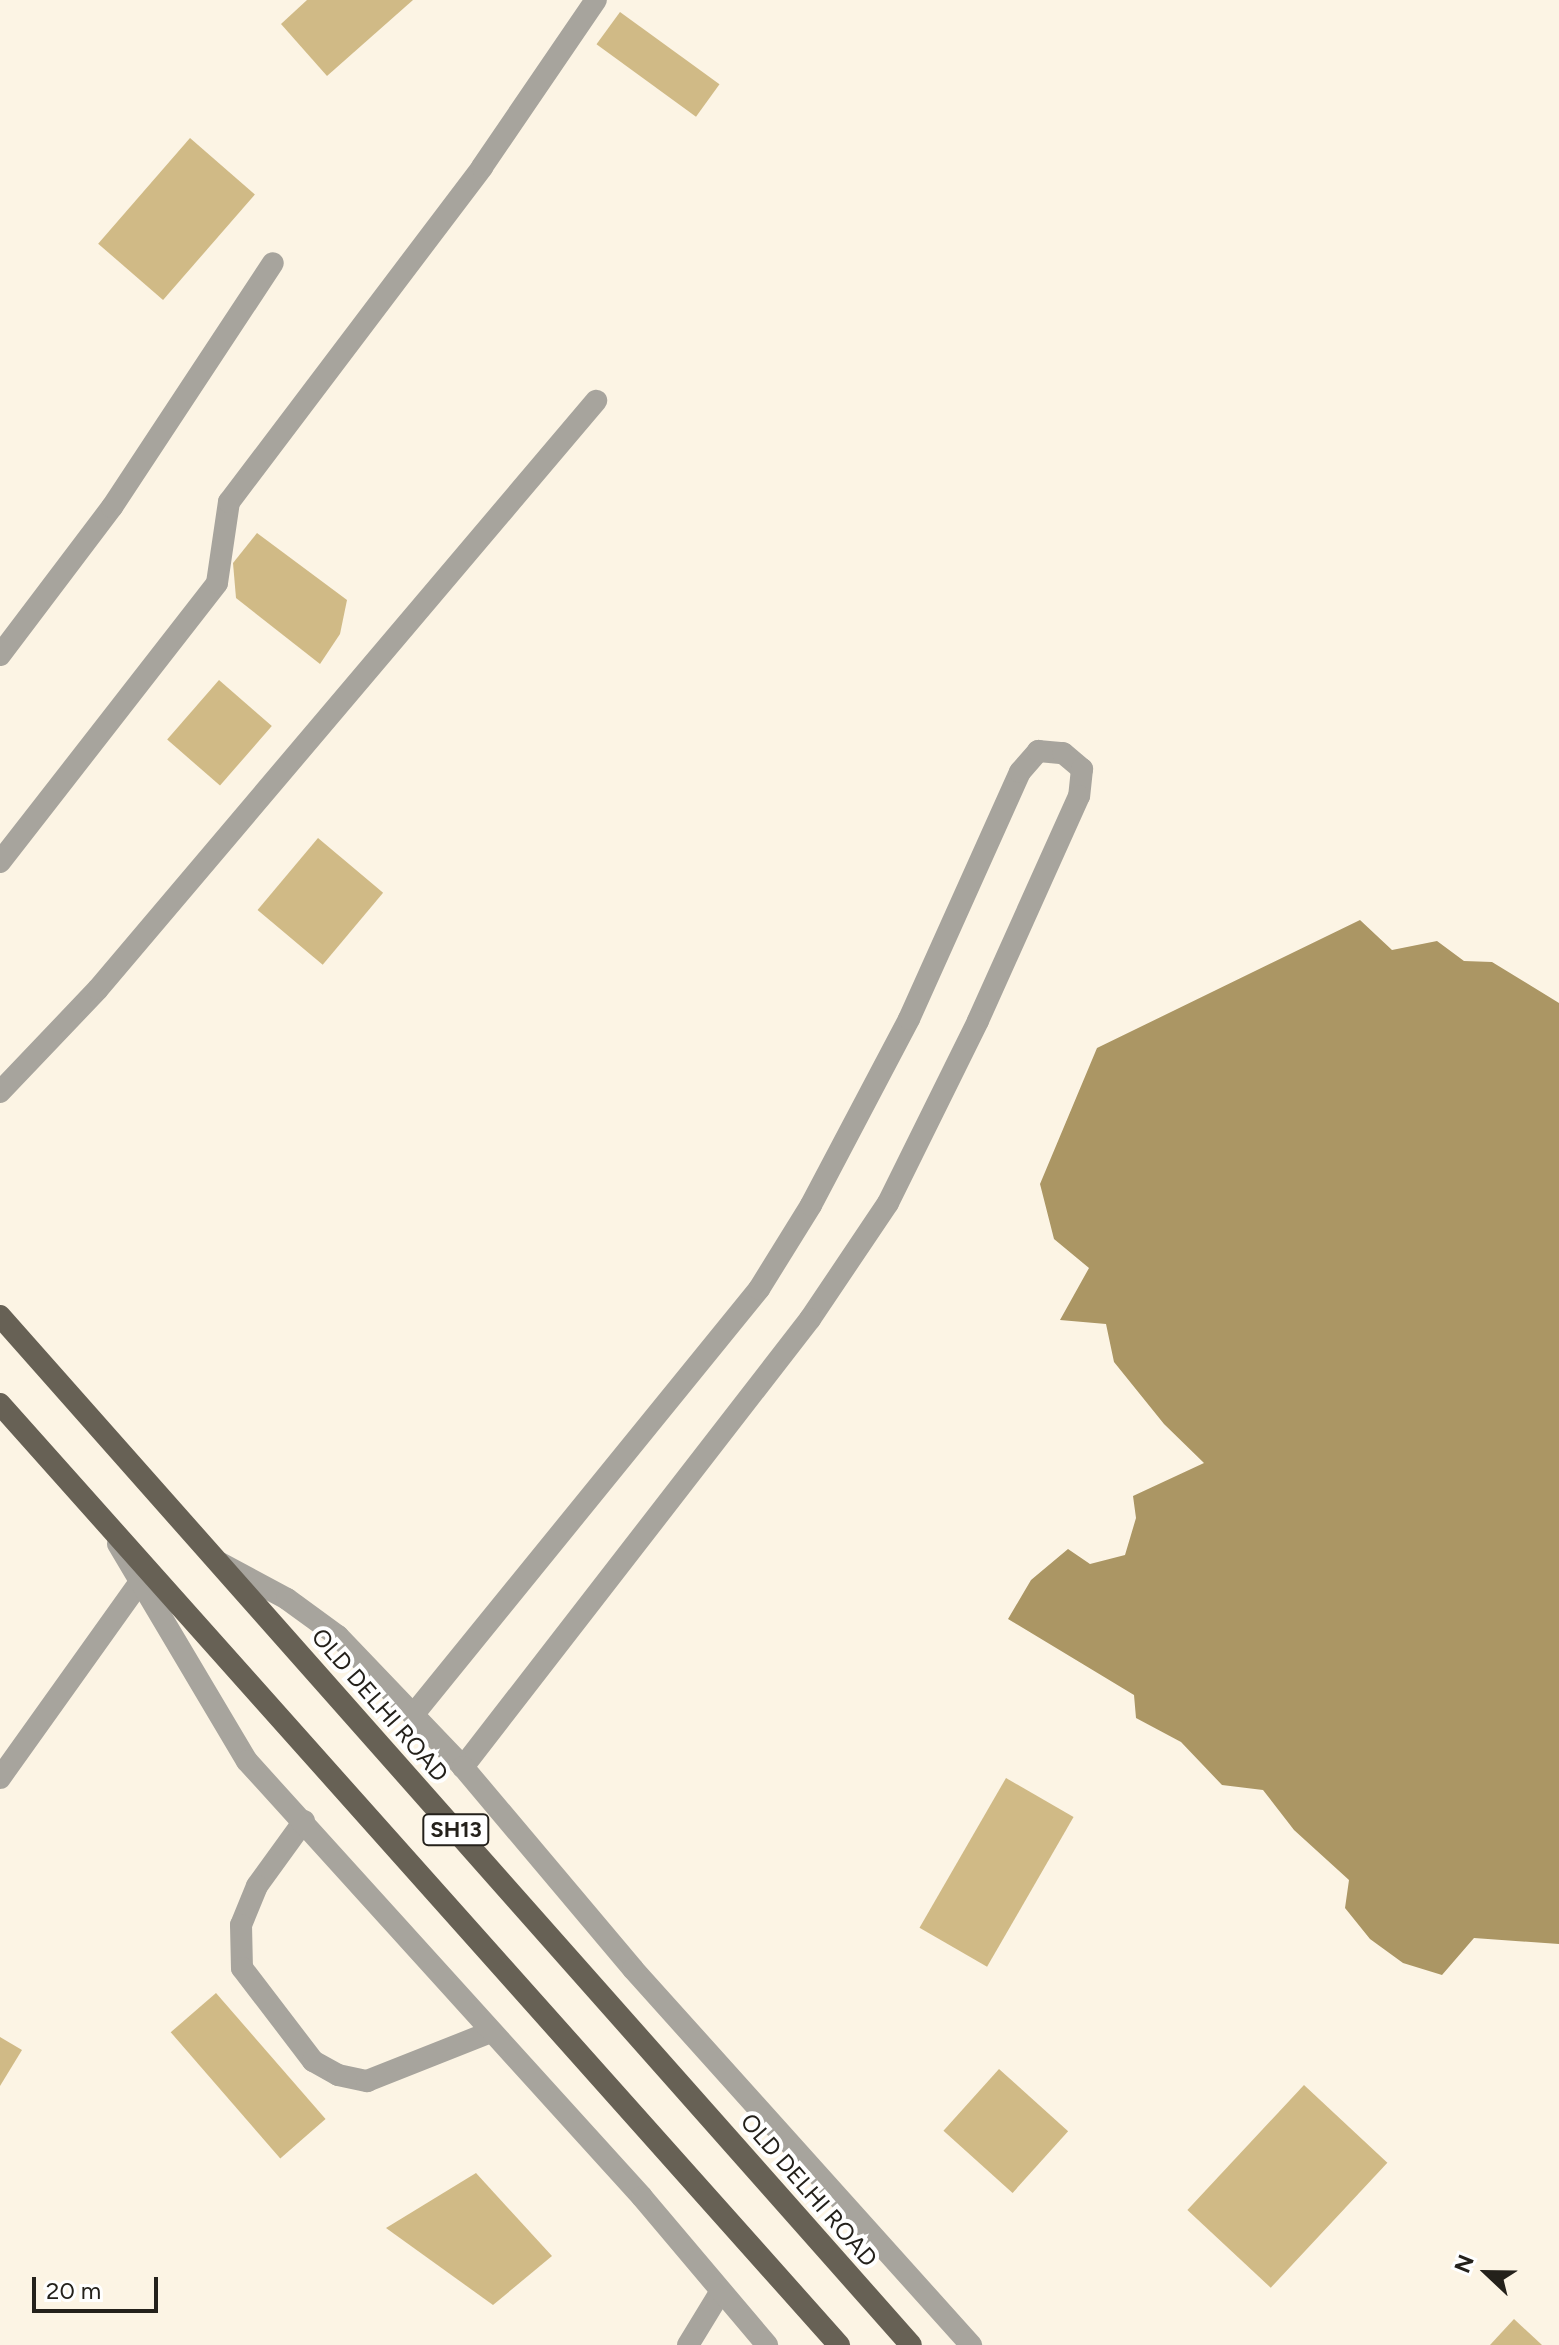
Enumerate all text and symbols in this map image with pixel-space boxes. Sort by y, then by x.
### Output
street label: OLD DELHI ROAD [306,1622,454,1788]
road number: SH13 [422,1812,490,1848]
street label: OLD DELHI ROAD [735,2107,883,2273]
north arrow [1447,2233,1527,2313]
text: N [1449,2251,1480,2277]
scale bar [36,2261,162,2311]
text: 20 m [46,2276,101,2305]

